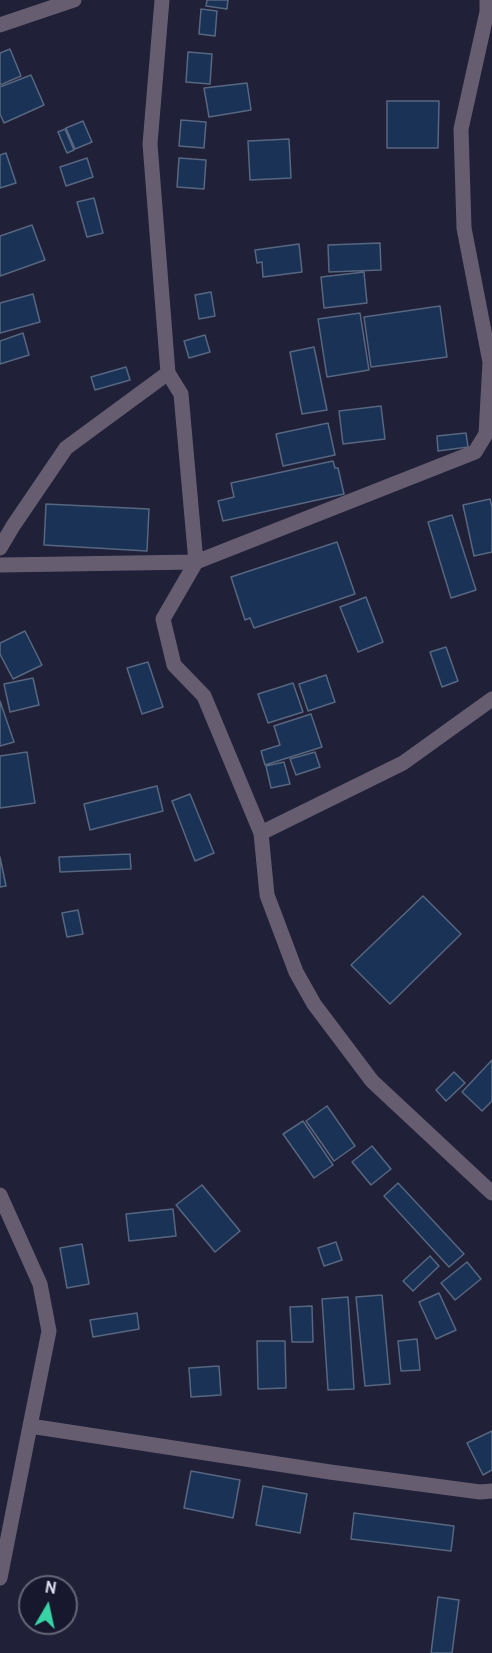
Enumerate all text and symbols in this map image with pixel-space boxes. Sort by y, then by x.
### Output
north arrow [18,1575,78,1635]
text: N [43,1578,58,1600]

